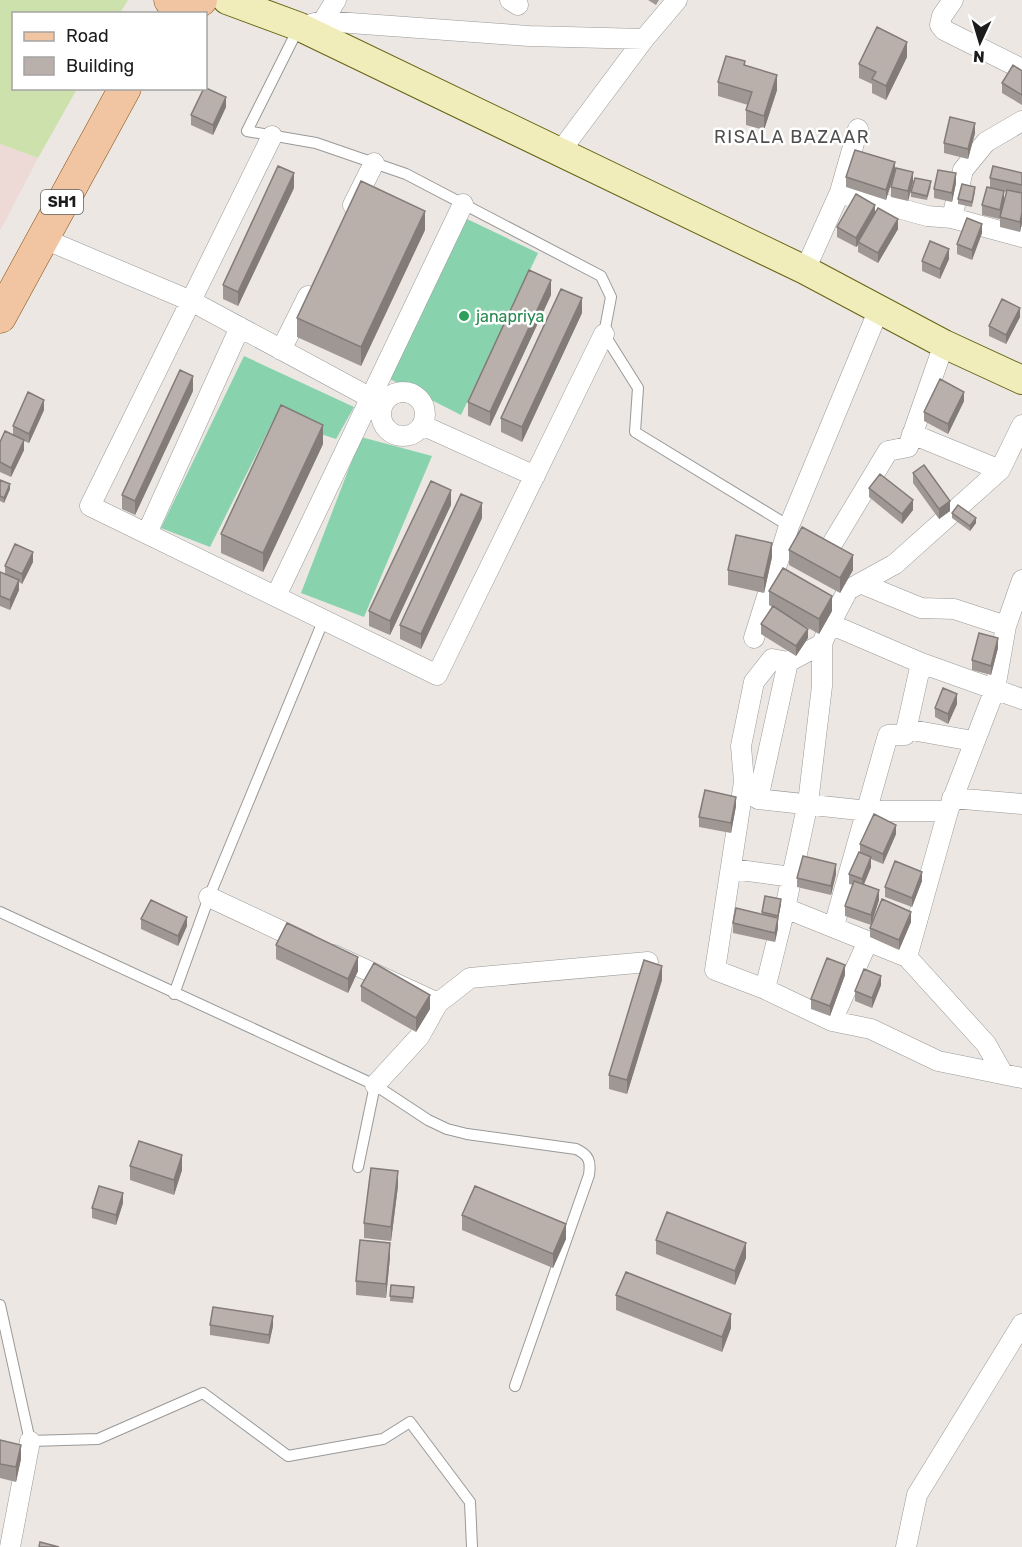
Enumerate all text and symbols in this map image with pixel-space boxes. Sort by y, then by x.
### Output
legend [12,12,207,90]
north arrow [950,12,1010,72]
text: Road [66,25,109,47]
text: N [973,47,985,66]
text: Building [66,55,134,77]
district label: RISALA BAZAAR [714,126,870,148]
road number: SH1 [41,190,83,214]
place label: janapriya [475,307,544,326]
marker: janapriya [457,309,471,323]

